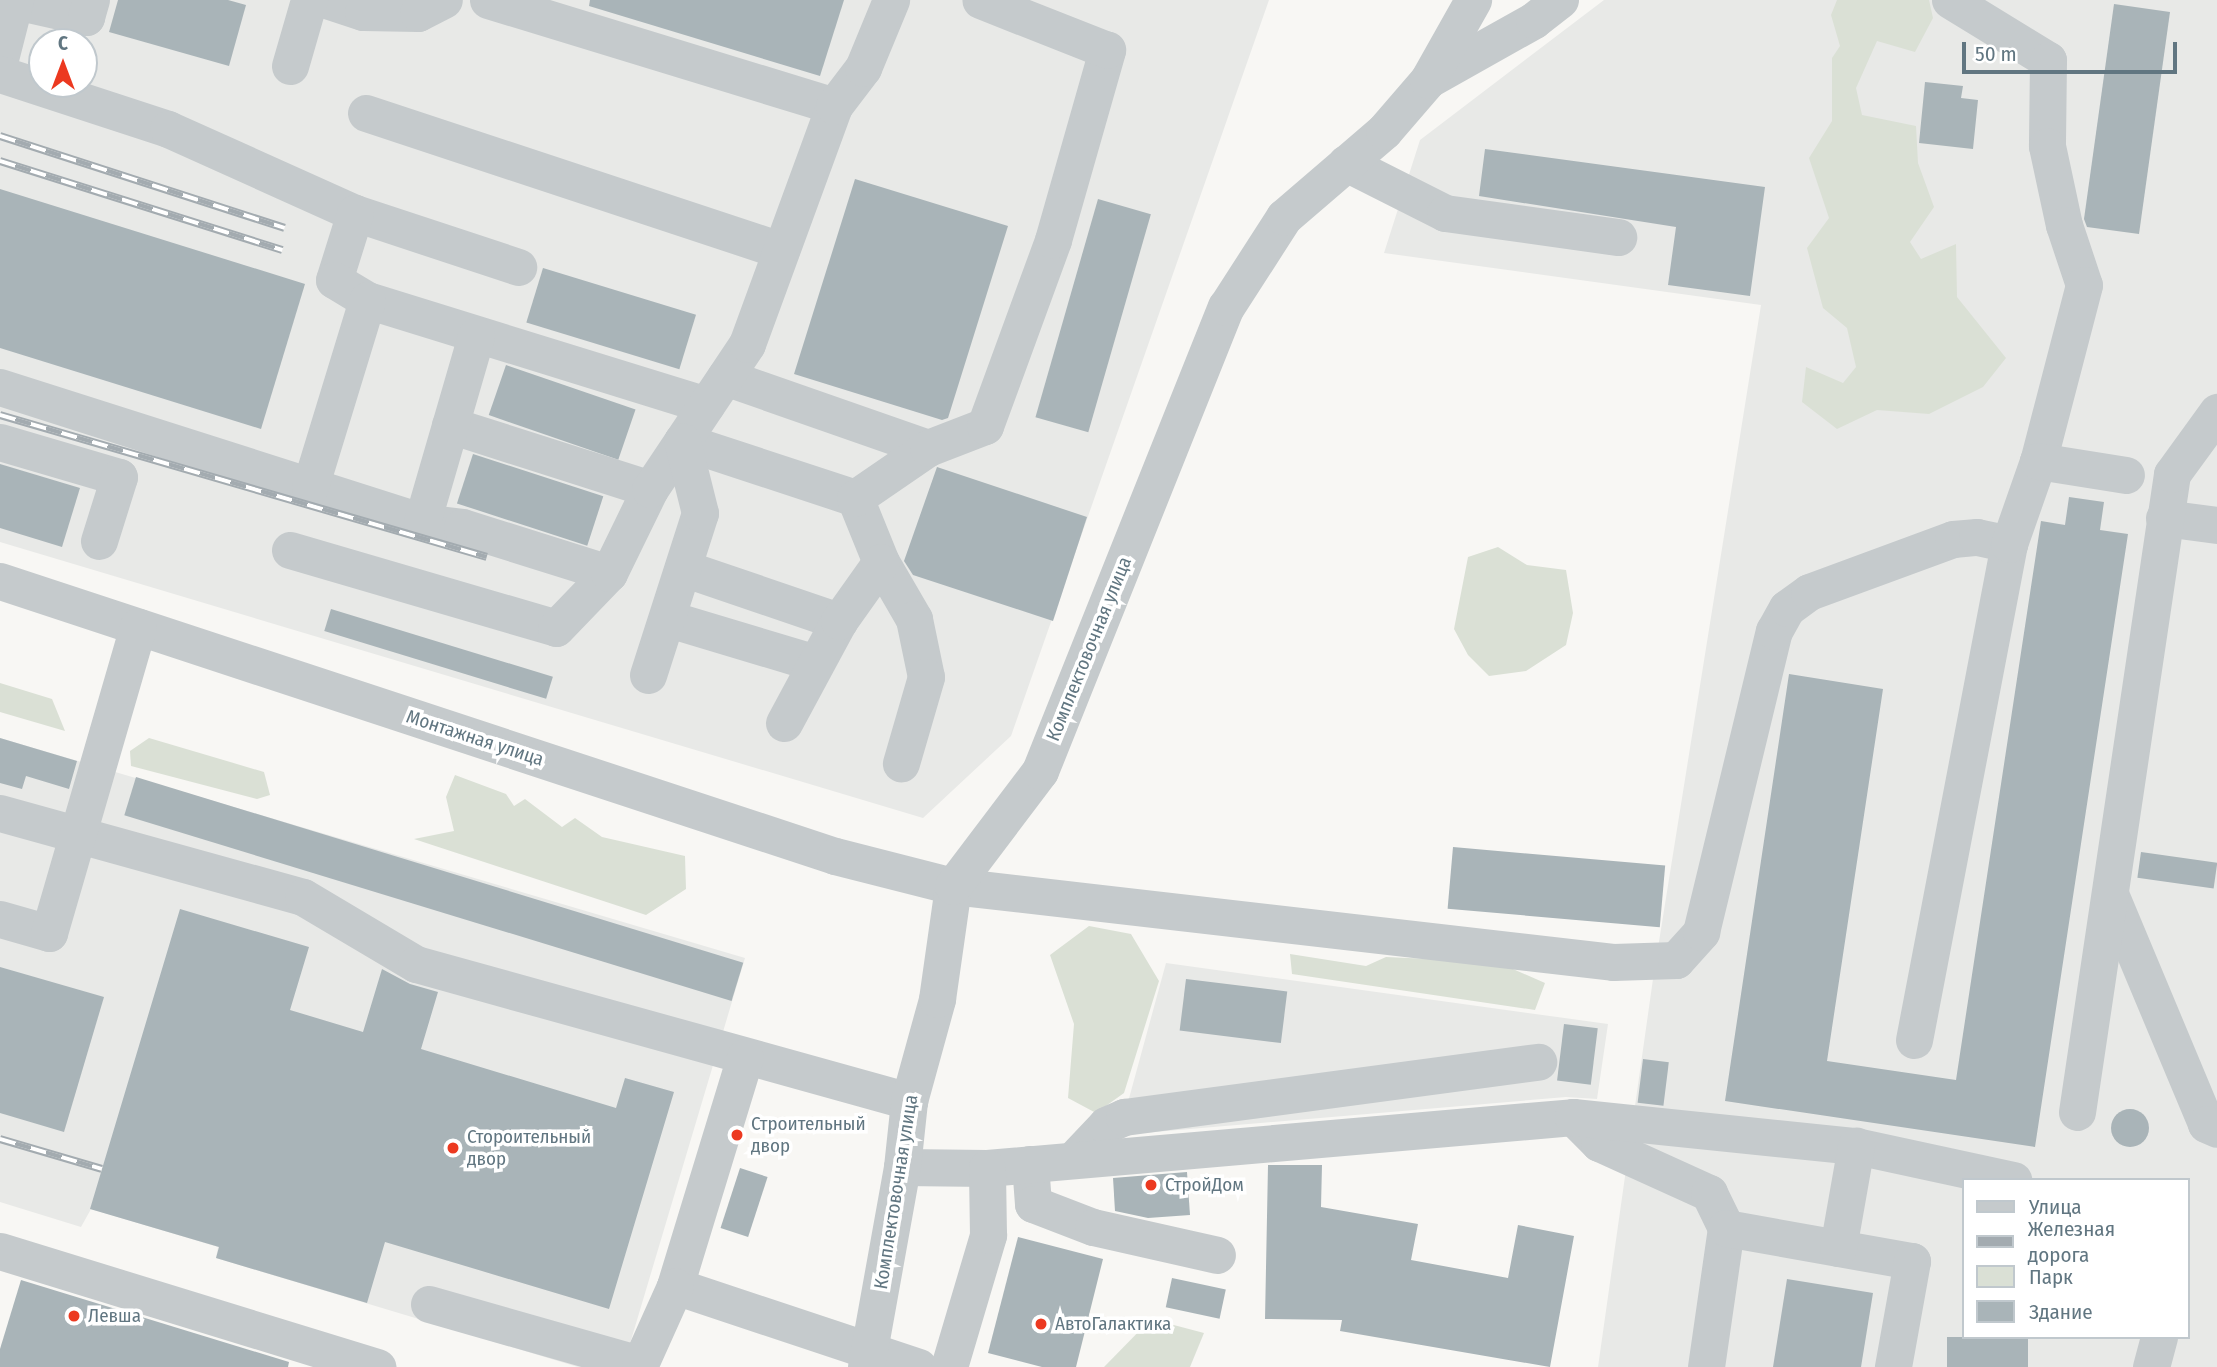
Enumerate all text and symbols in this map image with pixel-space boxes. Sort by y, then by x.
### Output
north arrow [28,28,98,98]
scale bar [1965,28,2180,72]
text: С [58,32,68,55]
text: 50 m [1975,41,2017,67]
street label: Комплектовочная улица [1042,554,1136,744]
street label: Монтажная улица [403,705,547,771]
street label: Комплектовочная улица [869,1093,923,1291]
place label: Строительный двор [751,1113,866,1157]
place label: Стороительный двор [467,1126,591,1170]
marker: Строительный двор [729,1127,745,1143]
marker: Стороительный двор [445,1140,461,1156]
place label: СтройДом [1165,1174,1244,1196]
marker: СтройДом [1143,1177,1159,1193]
legend [1962,1178,2189,1339]
text: Улица [2029,1194,2082,1220]
text: Железная дорога [2028,1216,2115,1268]
text: Парк [2029,1264,2073,1290]
text: Здание [2029,1299,2093,1325]
place label: Левша [88,1305,141,1327]
marker: Левша [66,1308,82,1324]
place label: АвтоГалактика [1055,1313,1171,1335]
marker: АвтоГалактика [1033,1316,1049,1332]

